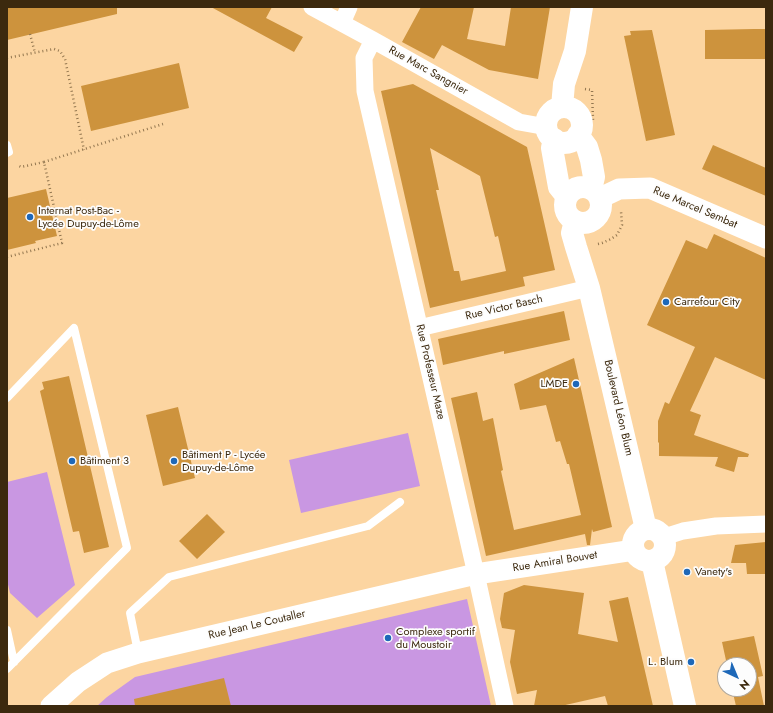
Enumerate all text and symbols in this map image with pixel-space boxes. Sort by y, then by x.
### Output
street label: Rue Marc Sangnier [386,44,470,98]
street label: Rue Marcel Sembat [651,184,739,232]
place label: Internat Post-Bac - Lycée Dupuy-de-Lôme [38,204,139,230]
marker: Internat Post-Bac - Lycée Dupuy-de-Lôme [25,212,35,222]
street label: Rue Victor Basch [464,293,544,323]
place label: Carrefour City [674,295,740,309]
marker: Carrefour City [661,297,671,307]
street label: Rue Professeur Maze [413,323,447,421]
street label: Boulevard Léon Blum [601,359,635,457]
place label: LMDE [541,377,568,391]
marker: LMDE [571,379,581,389]
place label: Bâtiment P - Lycée Dupuy-de-Lôme [182,448,266,474]
place label: Bâtiment 3 [80,454,129,468]
marker: Bâtiment 3 [67,456,77,466]
marker: Bâtiment P - Lycée Dupuy-de-Lôme [169,456,179,466]
street label: Rue Amiral Bouvet [512,549,598,575]
place label: Vanety's [695,565,732,579]
marker: Vanety's [682,567,692,577]
street label: Rue Jean Le Coutaller [207,607,307,643]
place label: Complexe sportif du Moustoir [396,625,475,651]
marker: Complexe sportif du Moustoir [383,633,393,643]
place label: L. Blum [648,655,683,669]
marker: L. Blum [686,657,696,667]
north arrow [717,657,757,697]
text: N [736,676,753,694]

